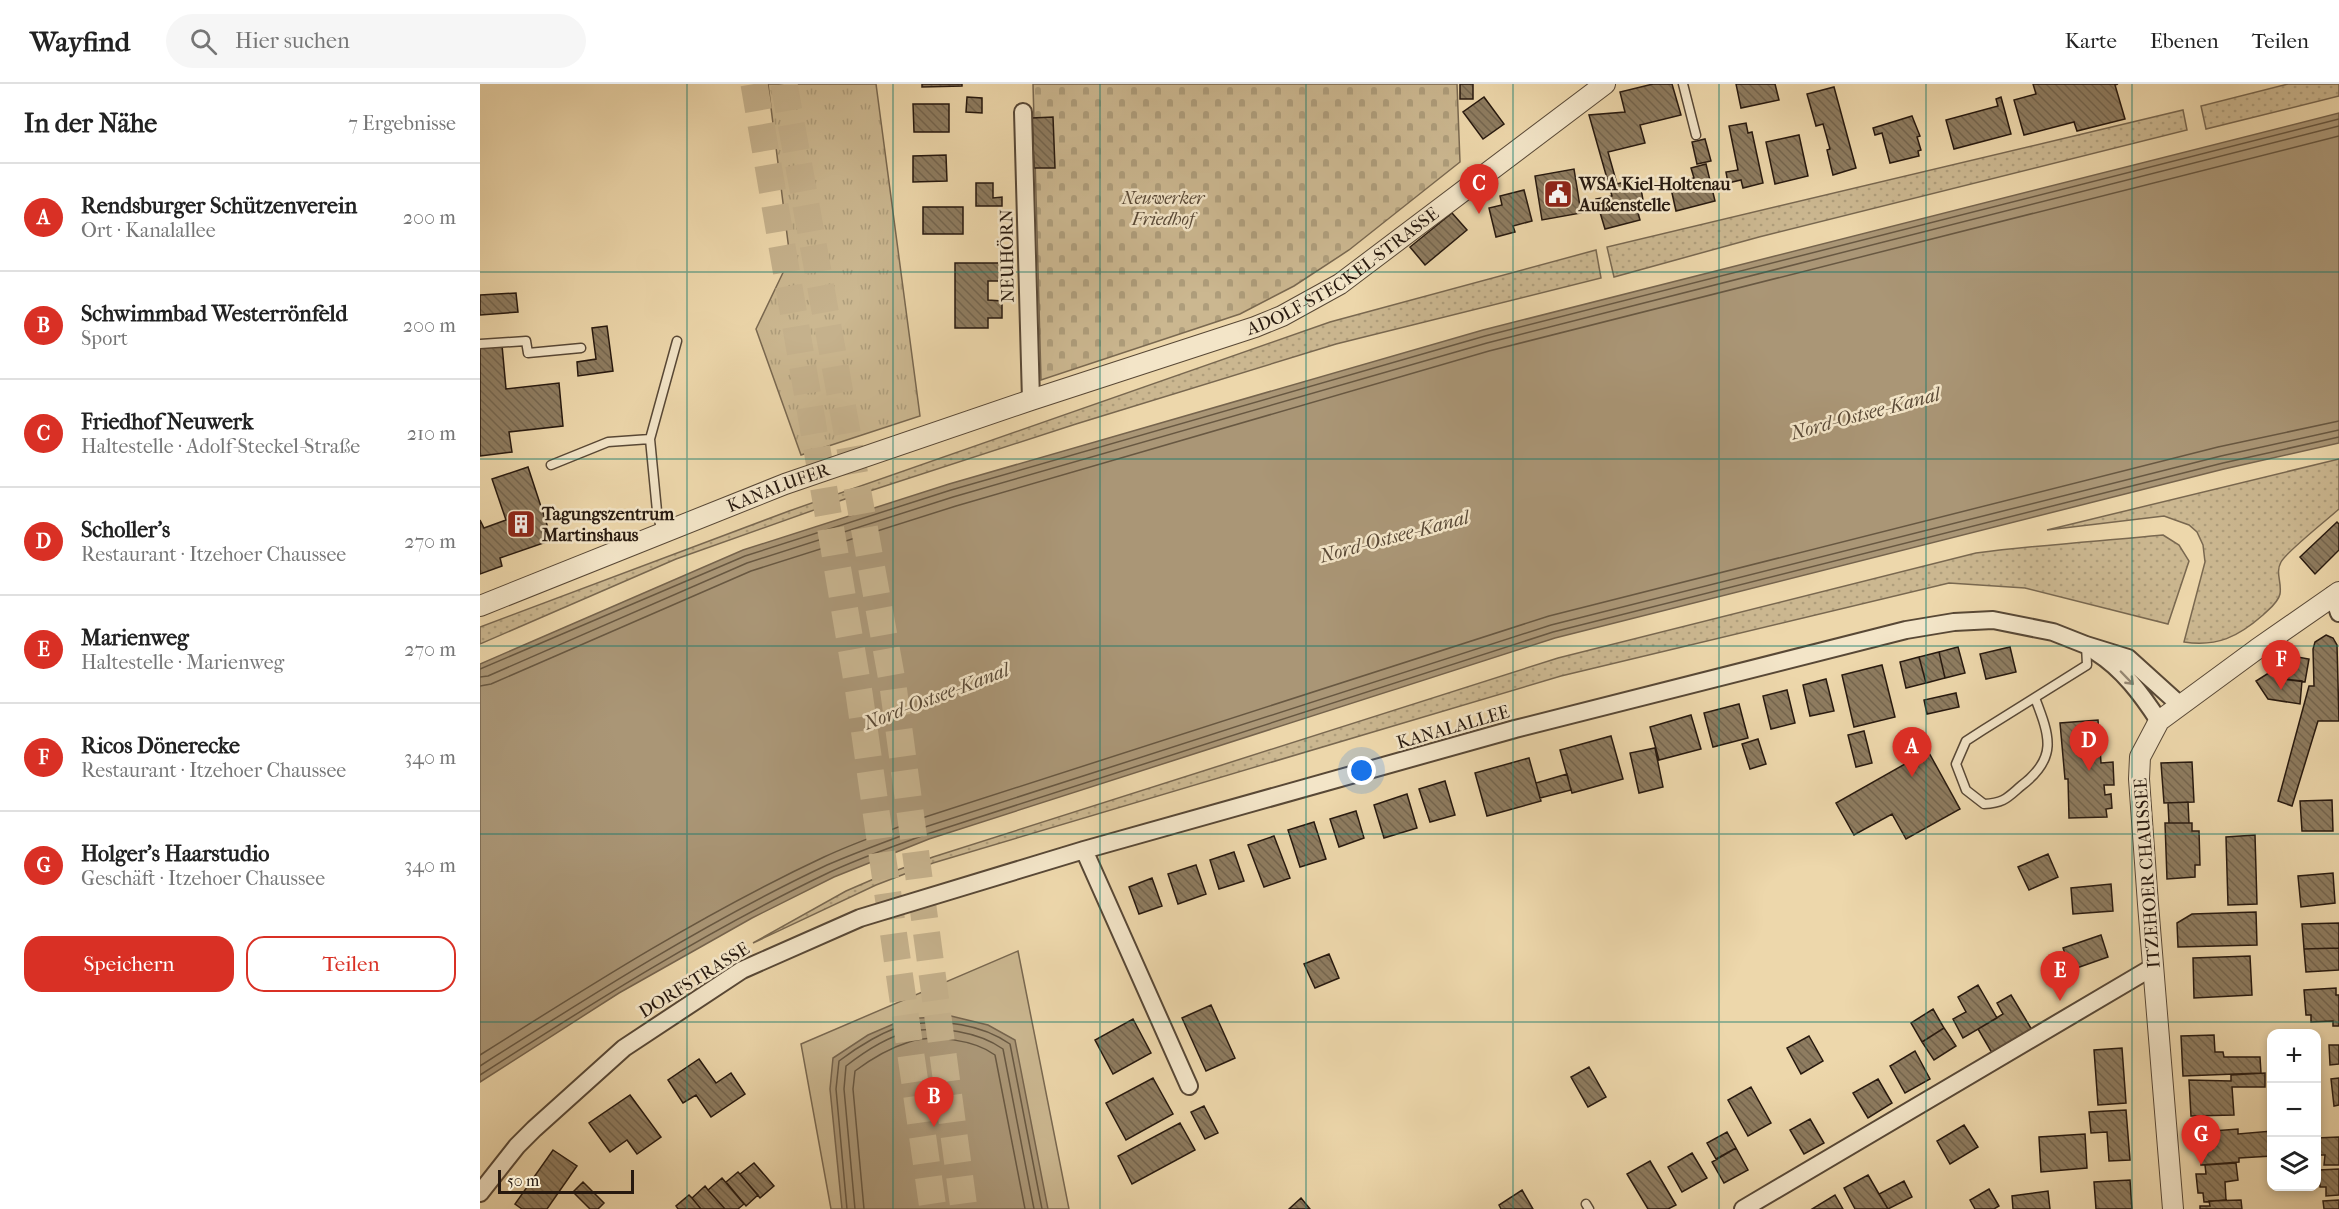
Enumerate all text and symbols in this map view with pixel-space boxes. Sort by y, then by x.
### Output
search box [166,14,586,68]
text: Wayfind [30,25,130,58]
icon: search [187,25,220,58]
text: Hier suchen [235,28,350,54]
text: Karte [2065,29,2117,53]
text: Ebenen [2150,29,2219,53]
text: Teilen [2252,29,2309,53]
text: In der Nähe [24,108,157,139]
text: 7 Ergebnisse [348,112,456,135]
pin: C [1460,164,1498,214]
place label: WSA Kiel-Holtenau Außenstelle [1578,174,1731,216]
public building icon: WSA Kiel-Holtenau Außenstelle [1542,178,1574,210]
park label: Neuwerker Friedhof [1121,188,1206,230]
text: Rendsburger Schützenverein [81,193,357,219]
street label: ADOLF-STECKEL-STRASSE [1243,203,1443,340]
text: A [37,206,50,229]
text: 200 m [403,206,456,229]
street label: NEUHÖRN [995,209,1019,303]
text: Ort · Kanalallee [81,219,216,242]
text: Schwimmbad Westerrönfeld [81,301,348,327]
text: B [37,314,50,337]
text: 200 m [403,314,456,337]
text: Sport [81,327,128,350]
water label: Nord-Ostsee-Kanal [1787,382,1944,445]
text: Friedhof Neuwerk [81,409,253,435]
text: C [37,422,50,445]
text: 210 m [407,422,456,445]
text: Haltestelle · Adolf-Steckel-Straße [81,435,360,458]
street label: KANALUFER [724,459,833,517]
place label: Tagungszentrum Martinshaus [541,504,675,546]
water label: Nord-Ostsee-Kanal [1316,505,1473,568]
building icon: Tagungszentrum Martinshaus [505,508,537,540]
text: Scholler's [81,517,170,543]
text: D [36,530,51,553]
text: 270 m [404,530,456,553]
text: Restaurant · Itzehoer Chaussee [81,543,346,566]
text: Marienweg [81,625,189,651]
text: E [37,638,50,661]
text: 270 m [404,638,456,661]
pin: F [2262,640,2300,690]
text: Haltestelle · Marienweg [81,651,284,674]
water label: Nord-Ostsee-Kanal [859,657,1014,735]
one-way arrow [2120,671,2134,686]
street label: KANALALLEE [1394,701,1512,754]
pin: D [2070,722,2108,771]
pin: A [1892,728,1932,777]
text: Ricos Dönerecke [81,733,240,759]
text: F [38,746,49,769]
text: 340 m [404,746,456,769]
your location [1347,756,1376,785]
text: Restaurant · Itzehoer Chaussee [81,759,346,782]
street label: ITZEHOER CHAUSSEE [2130,777,2165,969]
text: Holger's Haarstudio [81,841,269,867]
text: G [36,854,51,877]
text: 340 m [404,854,456,877]
text: Geschäft · Itzehoer Chaussee [81,867,325,890]
button: Speichern [24,936,234,992]
button: Teilen [246,936,456,992]
street label: DORFSTRASSE [635,938,753,1023]
pin: E [2040,952,2080,1001]
map controls [2267,1029,2321,1191]
button: + [2267,1029,2321,1083]
pin: B [914,1078,954,1127]
button: − [2267,1083,2321,1137]
pin: G [2182,1116,2220,1165]
button: layers [2267,1137,2321,1191]
scale bar [498,1167,634,1194]
text: 50 m [507,1171,539,1190]

